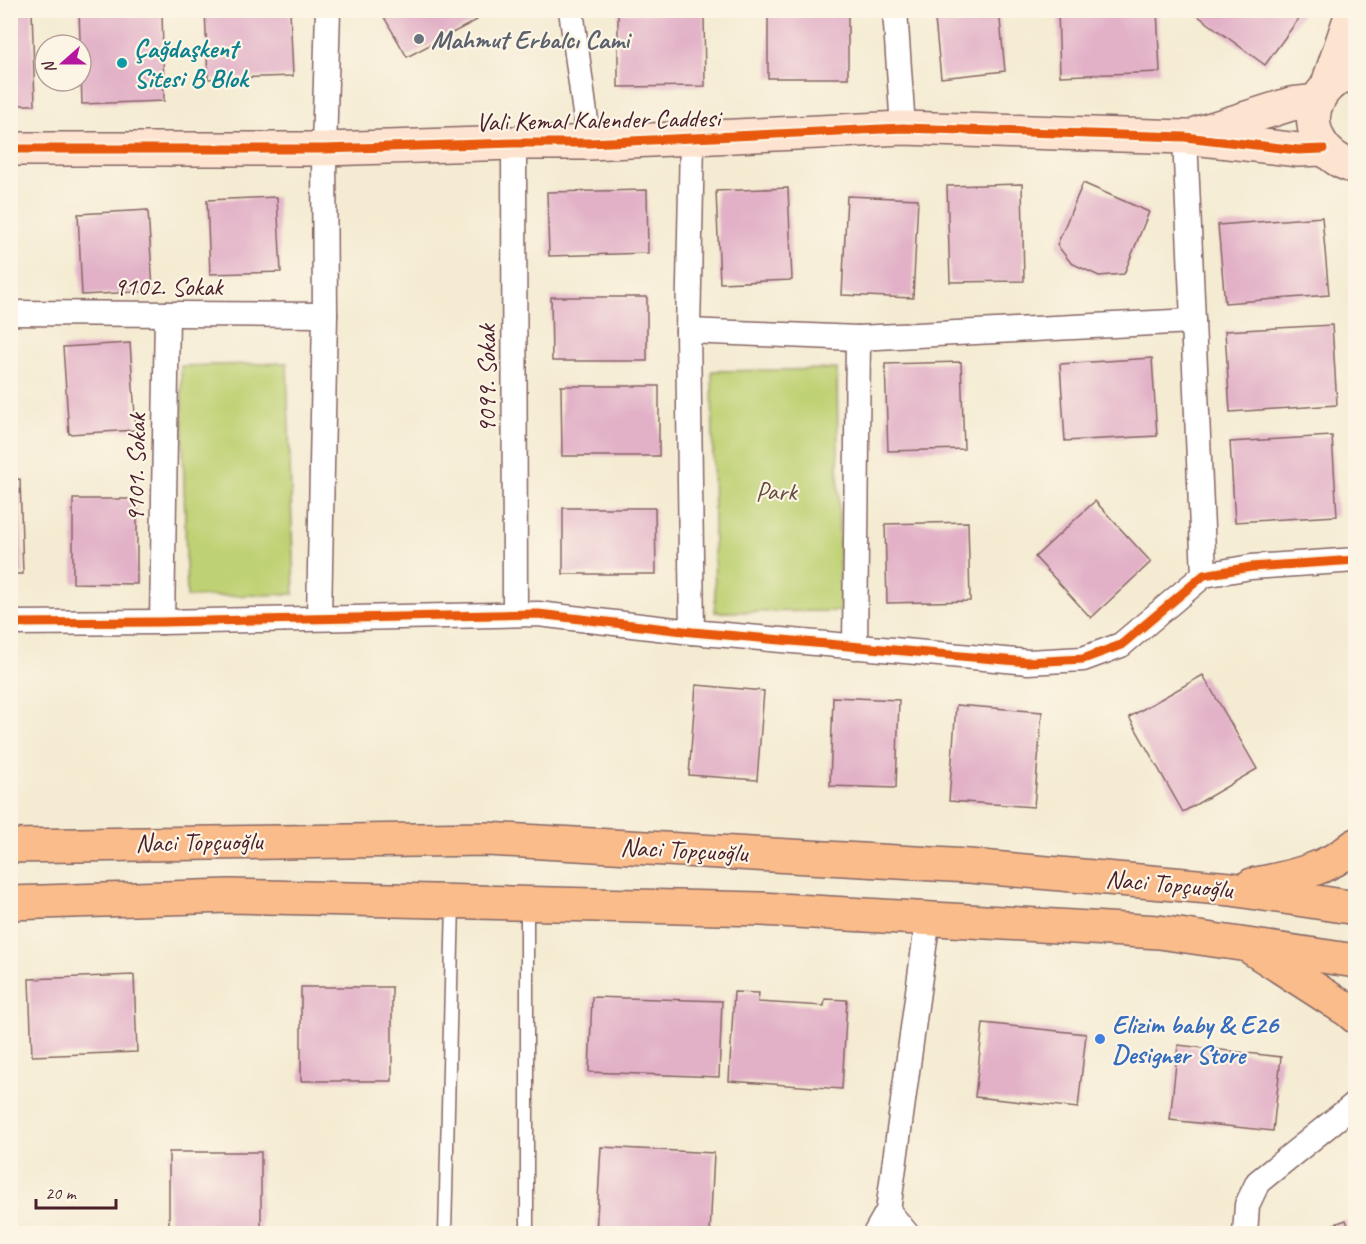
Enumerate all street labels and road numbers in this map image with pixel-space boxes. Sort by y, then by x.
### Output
street label: Vali Kemal Kalender Caddesi [476,101,724,139]
street label: 9102. Sokak [113,270,224,303]
street label: 9099. Sokak [470,323,503,434]
street label: 9101. Sokak [119,412,153,523]
street label: Naci Topçuoğlu [135,824,264,860]
street label: Naci Topçuoğlu [620,830,750,870]
street label: Naci Topçuoğlu [1104,862,1235,906]

